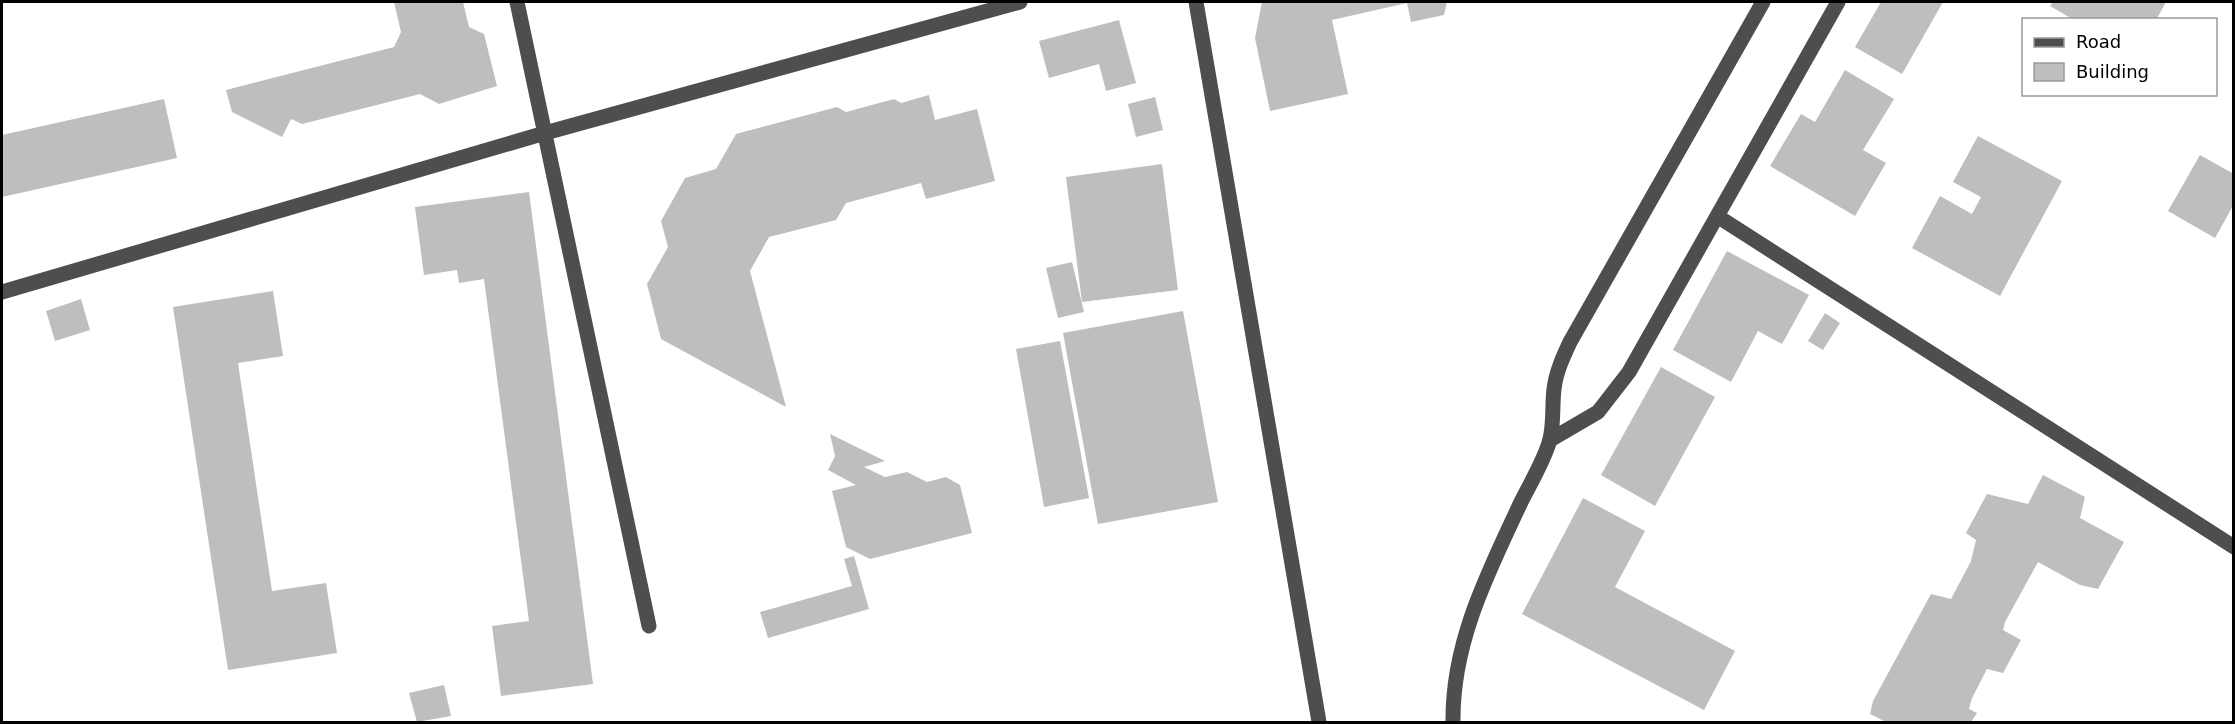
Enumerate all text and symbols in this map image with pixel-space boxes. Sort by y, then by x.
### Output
legend [2022,18,2217,96]
text: Road [2076,31,2121,52]
text: Building [2076,61,2149,82]

